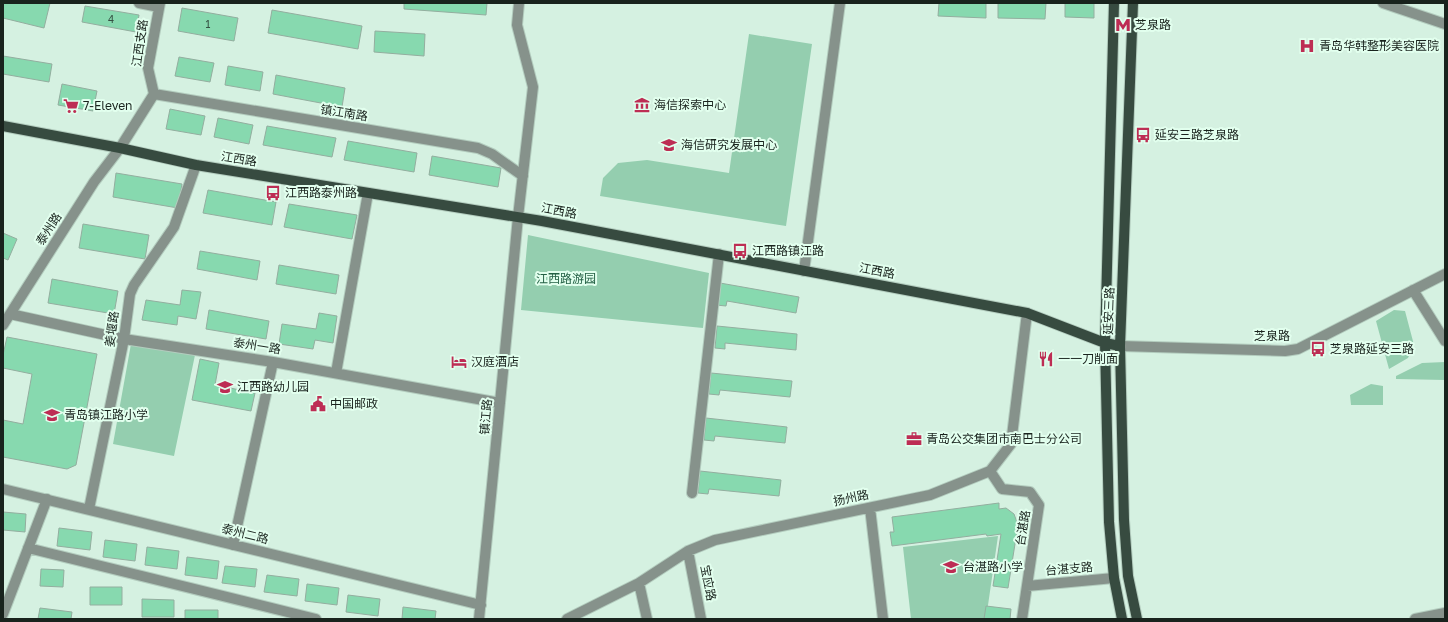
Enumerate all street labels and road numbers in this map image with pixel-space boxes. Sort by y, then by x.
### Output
street label: 江西支路 [129,18,150,68]
street label: 镇江南路 [319,101,369,124]
street label: 江西路 [220,148,258,169]
street label: 江西路 [540,200,578,221]
street label: 泰州路 [32,210,65,248]
street label: 江西路 [858,260,896,281]
street label: 延安三路 [1100,287,1117,335]
street label: 姜堰路 [102,310,121,348]
street label: 芝泉路 [1254,328,1290,343]
street label: 泰州一路 [232,334,282,357]
street label: 镇江路 [476,398,495,436]
street label: 扬州路 [832,486,870,509]
street label: 台湛路 [1012,509,1033,547]
street label: 泰州二路 [220,520,270,547]
street label: 台湛支路 [1044,559,1094,578]
street label: 宝应路 [698,564,719,602]

